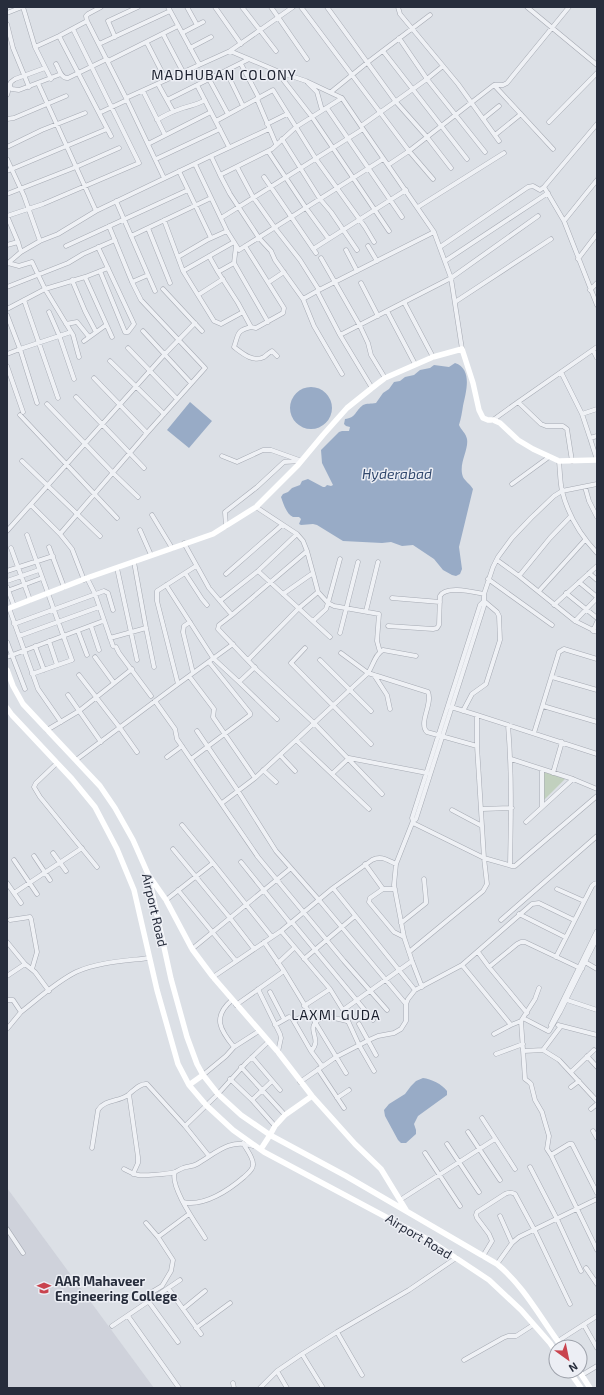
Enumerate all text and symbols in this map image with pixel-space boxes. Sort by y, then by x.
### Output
district label: MADHUBAN COLONY [151,66,297,83]
water label: Hyderabad [362,465,432,482]
street label: Airport Road [139,872,171,948]
district label: LAXMI GUDA [291,1006,381,1023]
street label: Airport Road [383,1210,455,1262]
place label: AAR Mahaveer Engineering College [55,1273,177,1304]
school or university icon: AAR Mahaveer Engineering College [36,1280,52,1296]
north arrow [548,1339,588,1379]
text: N [567,1360,581,1375]

